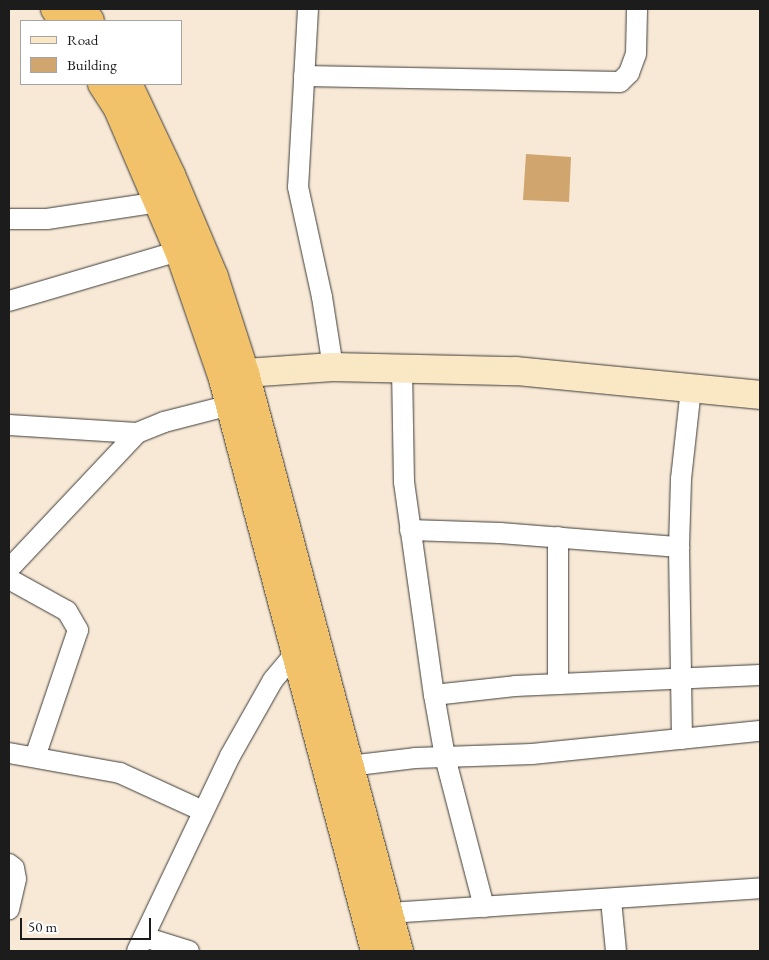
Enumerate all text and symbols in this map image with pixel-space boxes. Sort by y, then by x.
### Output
legend [20,20,182,85]
text: Road [67,30,98,49]
text: Building [67,55,117,74]
scale bar [22,908,154,940]
text: 50 m [28,917,57,936]

